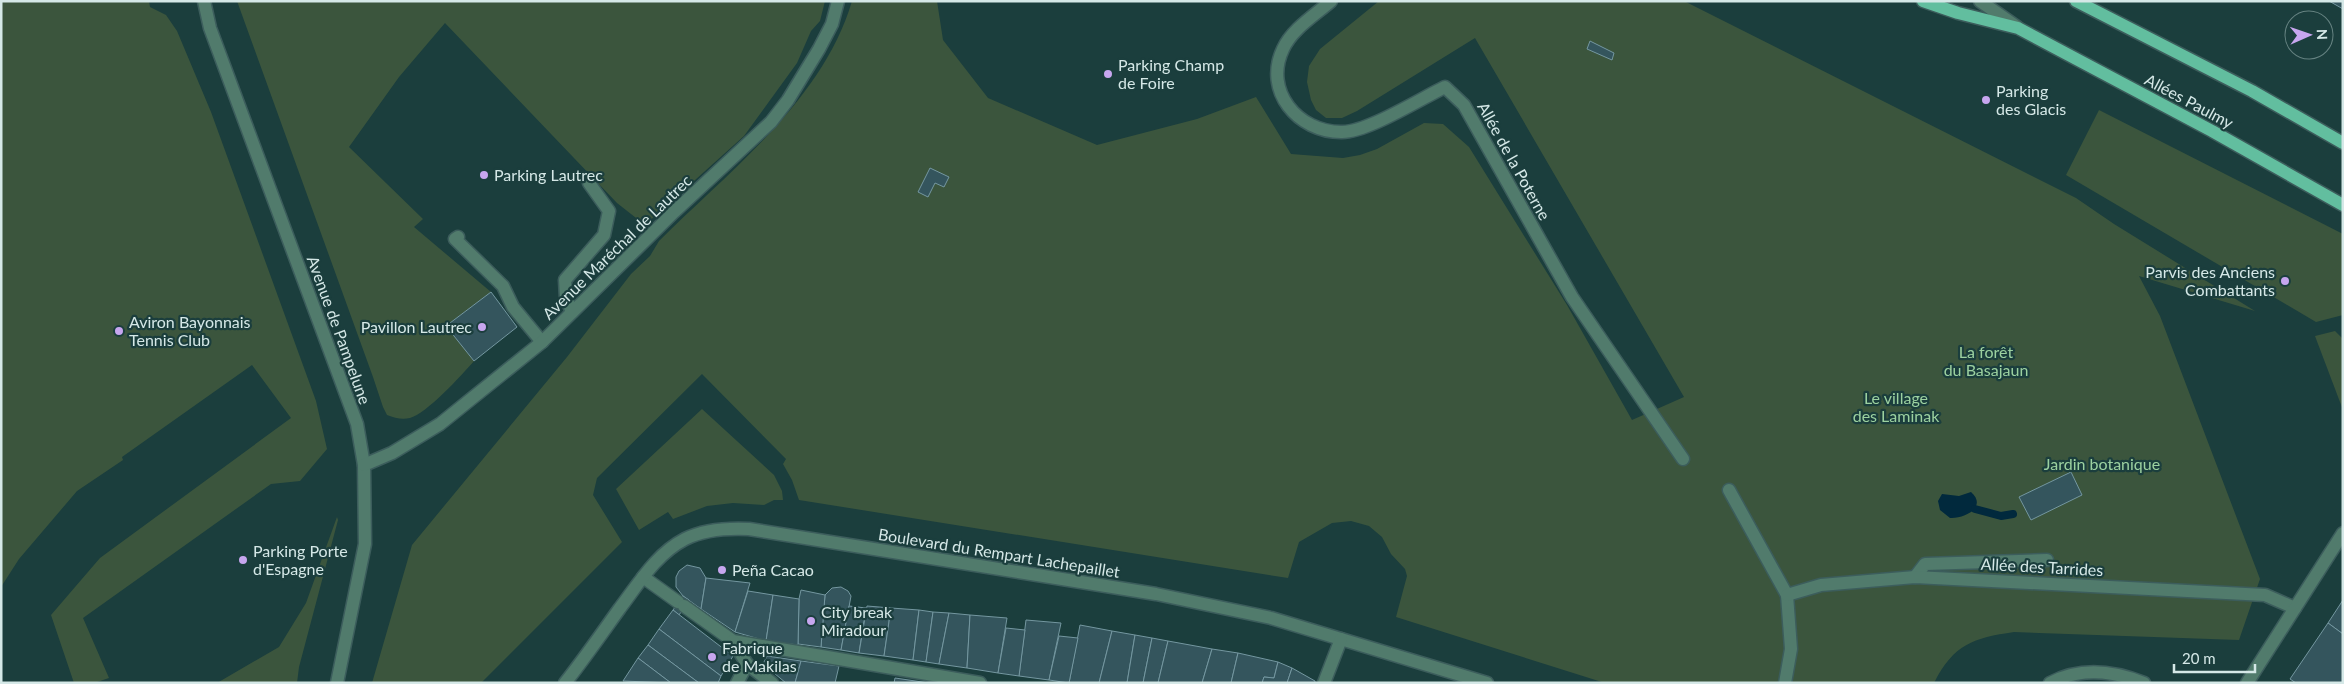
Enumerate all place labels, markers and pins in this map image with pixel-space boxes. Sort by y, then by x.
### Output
place label: Parking Champ de Foire [1118,55,1224,92]
marker: Parking Champ de Foire [1102,68,1114,80]
place label: Parking des Glacis [1996,81,2066,118]
marker: Parking des Glacis [1980,94,1992,106]
place label: Parking Lautrec [494,165,603,184]
marker: Parking Lautrec [478,169,490,181]
place label: Parvis des Anciens Combattants [2145,262,2275,299]
marker: Parvis des Anciens Combattants [2279,275,2291,287]
place label: Aviron Bayonnais Tennis Club [129,312,251,349]
place label: Pavillon Lautrec [361,317,472,336]
marker: Pavillon Lautrec [476,321,488,333]
marker: Aviron Bayonnais Tennis Club [113,325,125,337]
place label: Parking Porte d'Espagne [253,541,348,578]
marker: Parking Porte d'Espagne [237,554,249,566]
place label: Peña Cacao [732,560,814,579]
marker: Peña Cacao [716,564,728,576]
place label: City break Miradour [821,602,893,639]
marker: City break Miradour [805,615,817,627]
place label: Fabrique de Makilas [722,638,797,675]
marker: Fabrique de Makilas [706,651,718,663]

